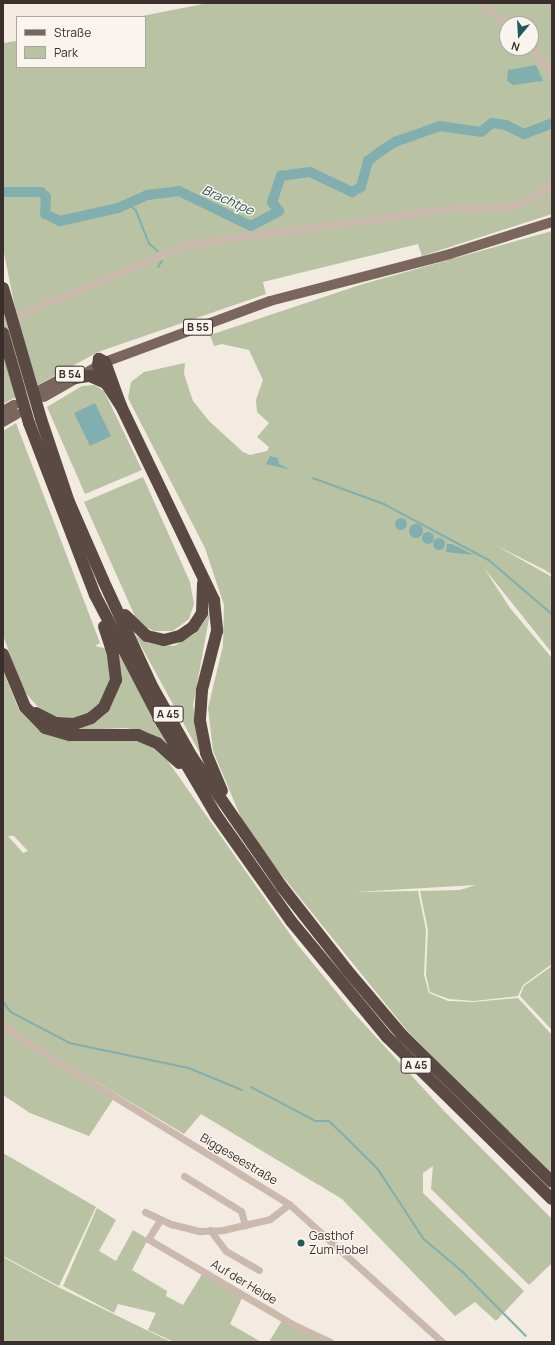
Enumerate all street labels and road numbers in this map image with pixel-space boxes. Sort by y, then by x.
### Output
road number: B 55 [182,318,214,336]
road number: B 54 [54,365,86,383]
road number: A 45 [152,705,184,723]
road number: A 45 [400,1056,432,1074]
street label: Biggeseestraße [198,1130,280,1188]
street label: Auf der Heide [208,1257,280,1307]

